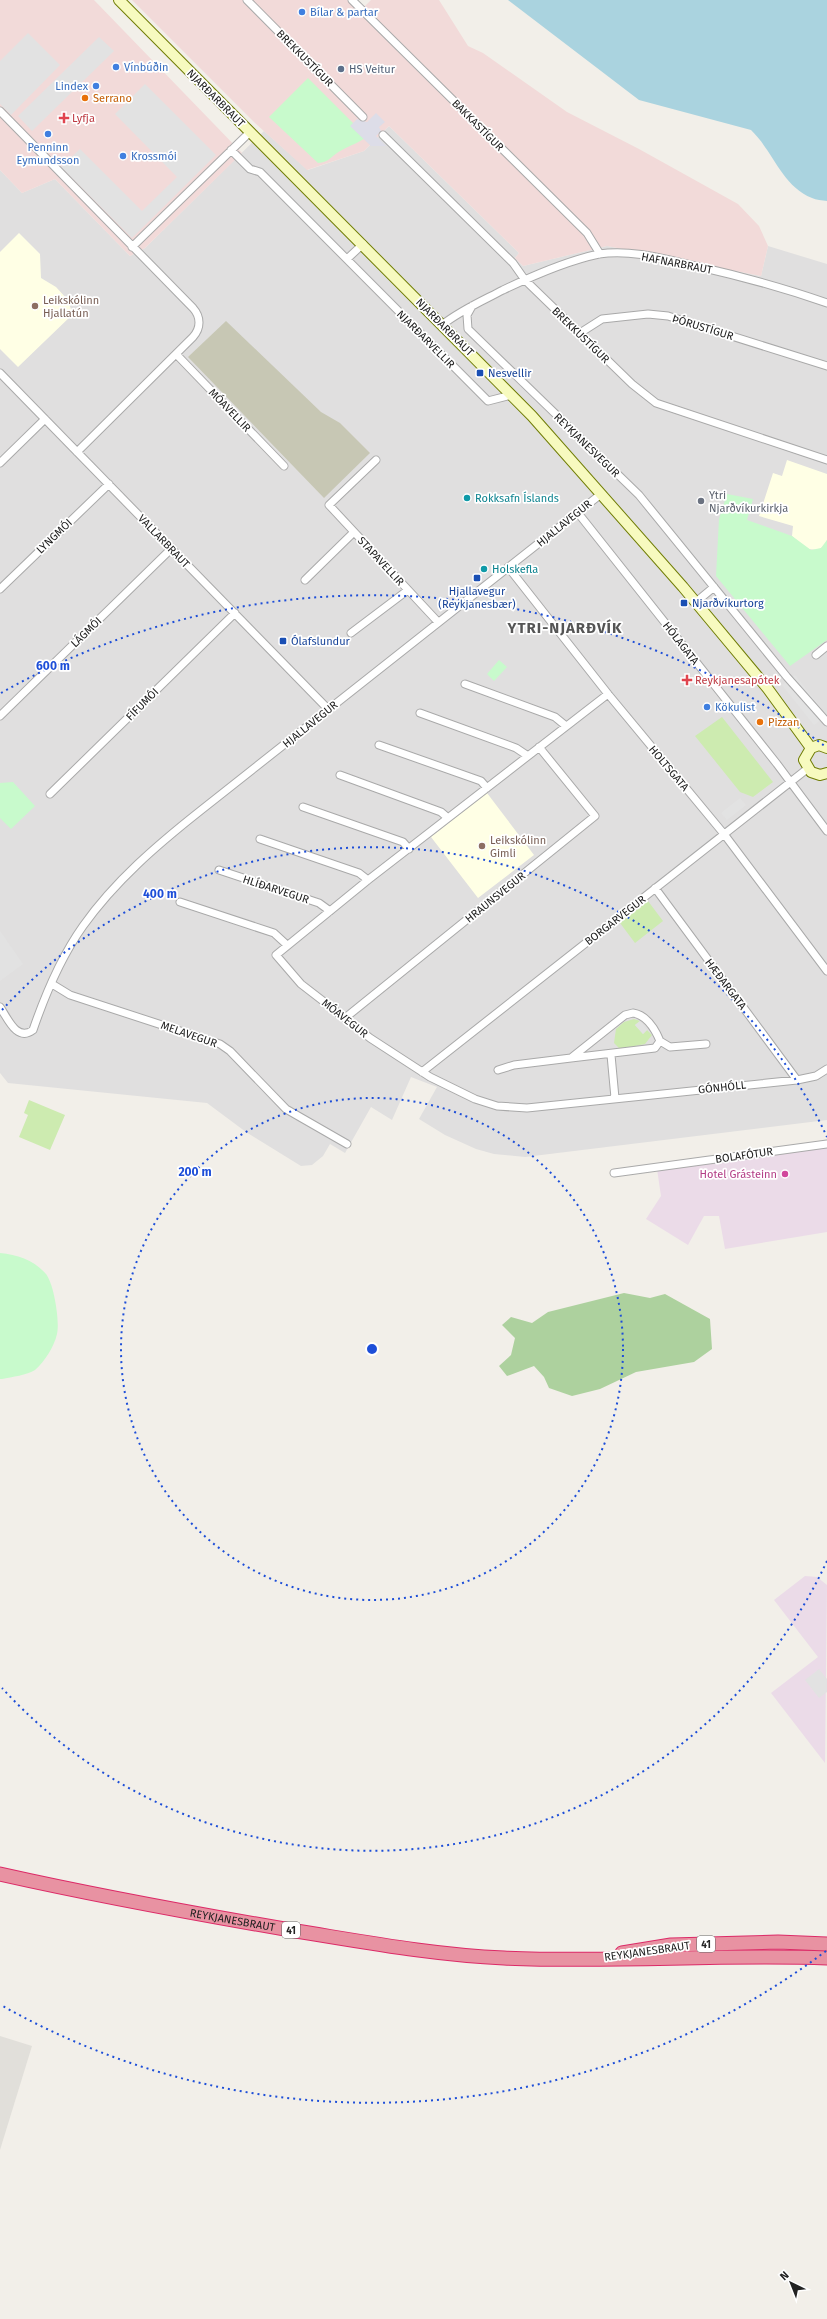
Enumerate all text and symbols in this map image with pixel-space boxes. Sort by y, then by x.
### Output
place label: Bílar & partar [310,6,379,19]
marker: Bílar & partar [297,7,307,17]
street label: BREKKUSTÍGUR [274,27,337,90]
place label: Vínbúðin [124,61,169,74]
marker: Vínbúðin [111,62,121,72]
place label: HS Veitur [349,63,396,76]
marker: HS Veitur [336,64,346,74]
street label: NJARÐARBRAUT [184,67,247,130]
place label: Lindex [55,80,89,93]
marker: Lindex [91,81,101,91]
place label: Serrano [93,92,132,105]
marker: Serrano [80,93,90,103]
street label: BAKKASTÍGUR [449,96,507,154]
place label: Lyfja [72,112,95,125]
marker: Lyfja [59,113,69,123]
marker: Penninn Eymundsson [43,129,53,139]
place label: Penninn Eymundsson [17,141,79,167]
place label: Krossmói [131,150,177,163]
marker: Krossmói [118,151,128,161]
street label: HAFNARBRAUT [640,250,714,277]
place label: Leikskólinn Hjallatún [43,294,99,320]
street label: NJARÐARBRAUT [413,296,476,359]
marker: Leikskólinn Hjallatún [30,301,40,311]
street label: BREKKUSTÍGUR [549,304,613,366]
street label: NJARÐARVELLIR [394,308,458,371]
street label: ÞÓRUSTÍGUR [671,311,736,343]
place label: Nesvellir [488,367,532,380]
marker: Nesvellir [475,368,485,378]
street label: MÓAVELLIR [206,385,254,435]
street label: REYKJANESVEGUR [551,411,623,480]
place label: Ytri Njarðvíkurkirkja [709,489,788,515]
place label: Rokksafn Íslands [475,491,559,505]
marker: Rokksafn Íslands [462,493,472,503]
marker: Ytri Njarðvíkurkirkja [696,496,706,506]
street label: HJALLAVEGUR [534,497,595,550]
street label: VALLARBRAUT [135,512,192,571]
street label: LYNGMÓI [33,516,75,556]
street label: STAPAVELLIR [355,534,407,589]
place label: Holskefla [492,563,538,576]
marker: Holskefla [479,564,489,574]
marker: Hjallavegur (Reykjanesbær) [472,573,482,583]
place label: Hjallavegur (Reykjanesbær) [438,585,516,611]
place label: Njarðvíkurtorg [692,597,764,610]
marker: Njarðvíkurtorg [679,598,689,608]
street label: LÁGMÓI [67,614,105,650]
district label: YTRI-NJARÐVÍK [507,619,622,637]
street label: HÓLAGATA [660,619,703,668]
place label: Ólafslundur [291,634,351,648]
marker: Ólafslundur [278,636,288,646]
text: 600 m [36,659,70,673]
place label: Reykjanesapótek [695,674,780,687]
marker: Reykjanesapótek [682,675,692,685]
street label: FÍFUMÓI [123,685,161,723]
street label: HJALLAVEGUR [280,698,341,751]
place label: Kökulist [715,701,755,714]
marker: Kökulist [702,702,712,712]
place label: Pizzan [768,716,799,729]
marker: Pizzan [755,717,765,727]
street label: HOLTSGATA [646,743,692,794]
place label: Leikskólinn Gimli [490,834,546,860]
marker: Leikskólinn Gimli [477,841,487,851]
street label: HRAUNSVEGUR [463,869,528,926]
street label: HLÍÐARVEGUR [241,872,311,906]
text: 400 m [143,887,177,901]
street label: BORGARVEGUR [582,892,649,948]
street label: HÆÐARGATA [702,956,749,1013]
street label: MÓAVEGUR [319,996,371,1041]
street label: MELAVEGUR [159,1019,219,1050]
street label: GÓNHÓLL [697,1077,747,1096]
street label: BOLAFÓTUR [714,1144,774,1166]
text: 200 m [178,1165,212,1179]
place label: Hotel Grásteinn [700,1168,777,1181]
marker: Hotel Grásteinn [780,1169,790,1179]
centre of rings [365,1342,379,1356]
street label: REYKJANESBRAUT [189,1906,276,1934]
road number: 41 [282,1922,300,1938]
road number: 41 [697,1936,715,1952]
street label: REYKJANESBRAUT [603,1939,691,1964]
north arrow [771,2263,811,2303]
text: N [777,2269,792,2283]

